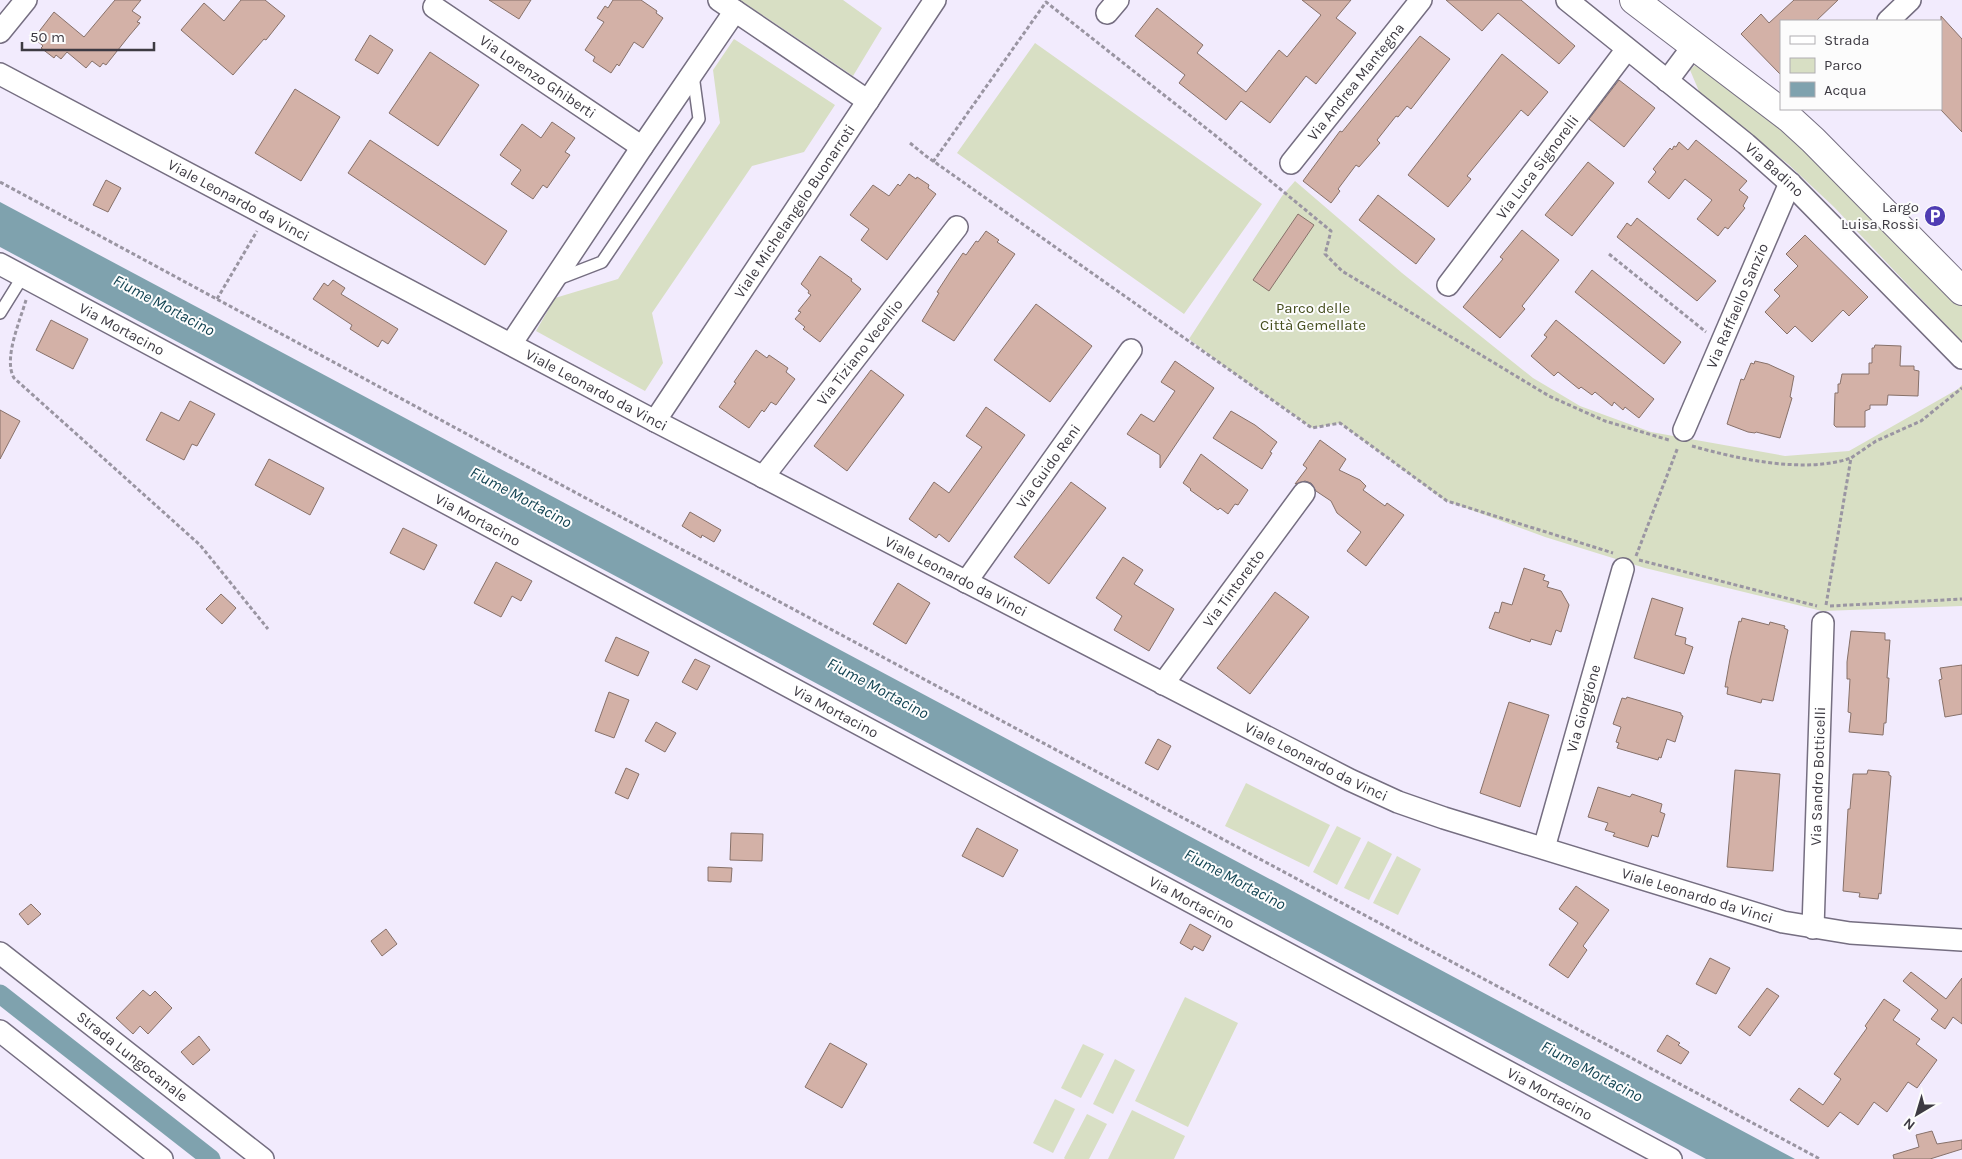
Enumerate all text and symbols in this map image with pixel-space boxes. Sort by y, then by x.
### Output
street label: Via Andrea Mantegna [1303,19,1408,144]
scale bar [22,20,155,52]
legend [1780,20,1942,110]
text: 50 m [30,28,65,46]
street label: Via Lorenzo Ghiberti [476,31,599,122]
text: Strada [1824,31,1870,49]
text: Parco [1824,56,1862,74]
text: Acqua [1824,81,1866,99]
street label: Via Luca Signorelli [1492,112,1583,223]
street label: Viale Michelangelo Buonarroti [730,121,859,302]
street label: Via Badino [1741,138,1808,201]
street label: Viale Leonardo da Vinci [165,155,313,245]
place label: Largo Luisa Rossi [1841,198,1919,233]
parking icon: Largo Luisa Rossi [1923,204,1947,228]
street label: Via Raffaello Sanzio [1702,240,1772,371]
water label: Fiume Mortacino [110,270,218,340]
street label: Via Tiziano Vecellio [813,295,907,409]
street label: Via Mortacino [76,299,168,359]
park label: Parco delle Città Gemellate [1260,299,1366,334]
street label: Viale Leonardo da Vinci [522,345,670,435]
street label: Via Guido Reni [1012,421,1084,512]
water label: Fiume Mortacino [467,462,575,532]
street label: Via Mortacino [432,490,524,550]
street label: Viale Leonardo da Vinci [882,532,1030,621]
street label: Via Tintoretto [1199,546,1268,631]
water label: Fiume Mortacino [824,653,932,723]
street label: Via Giorgione [1563,663,1604,754]
street label: Via Mortacino [790,681,882,742]
street label: Via Sandro Botticelli [1807,706,1829,846]
street label: Viale Leonardo da Vinci [1242,718,1391,805]
water label: Fiume Mortacino [1181,844,1289,914]
street label: Viale Leonardo da Vinci [1619,864,1775,927]
street label: Via Mortacino [1146,872,1238,933]
street label: Strada Lungocanale [73,1008,191,1106]
water label: Fiume Mortacino [1538,1036,1646,1106]
street label: Via Mortacino [1504,1064,1596,1124]
north arrow [1892,1089,1942,1139]
text: N [1900,1114,1918,1134]

